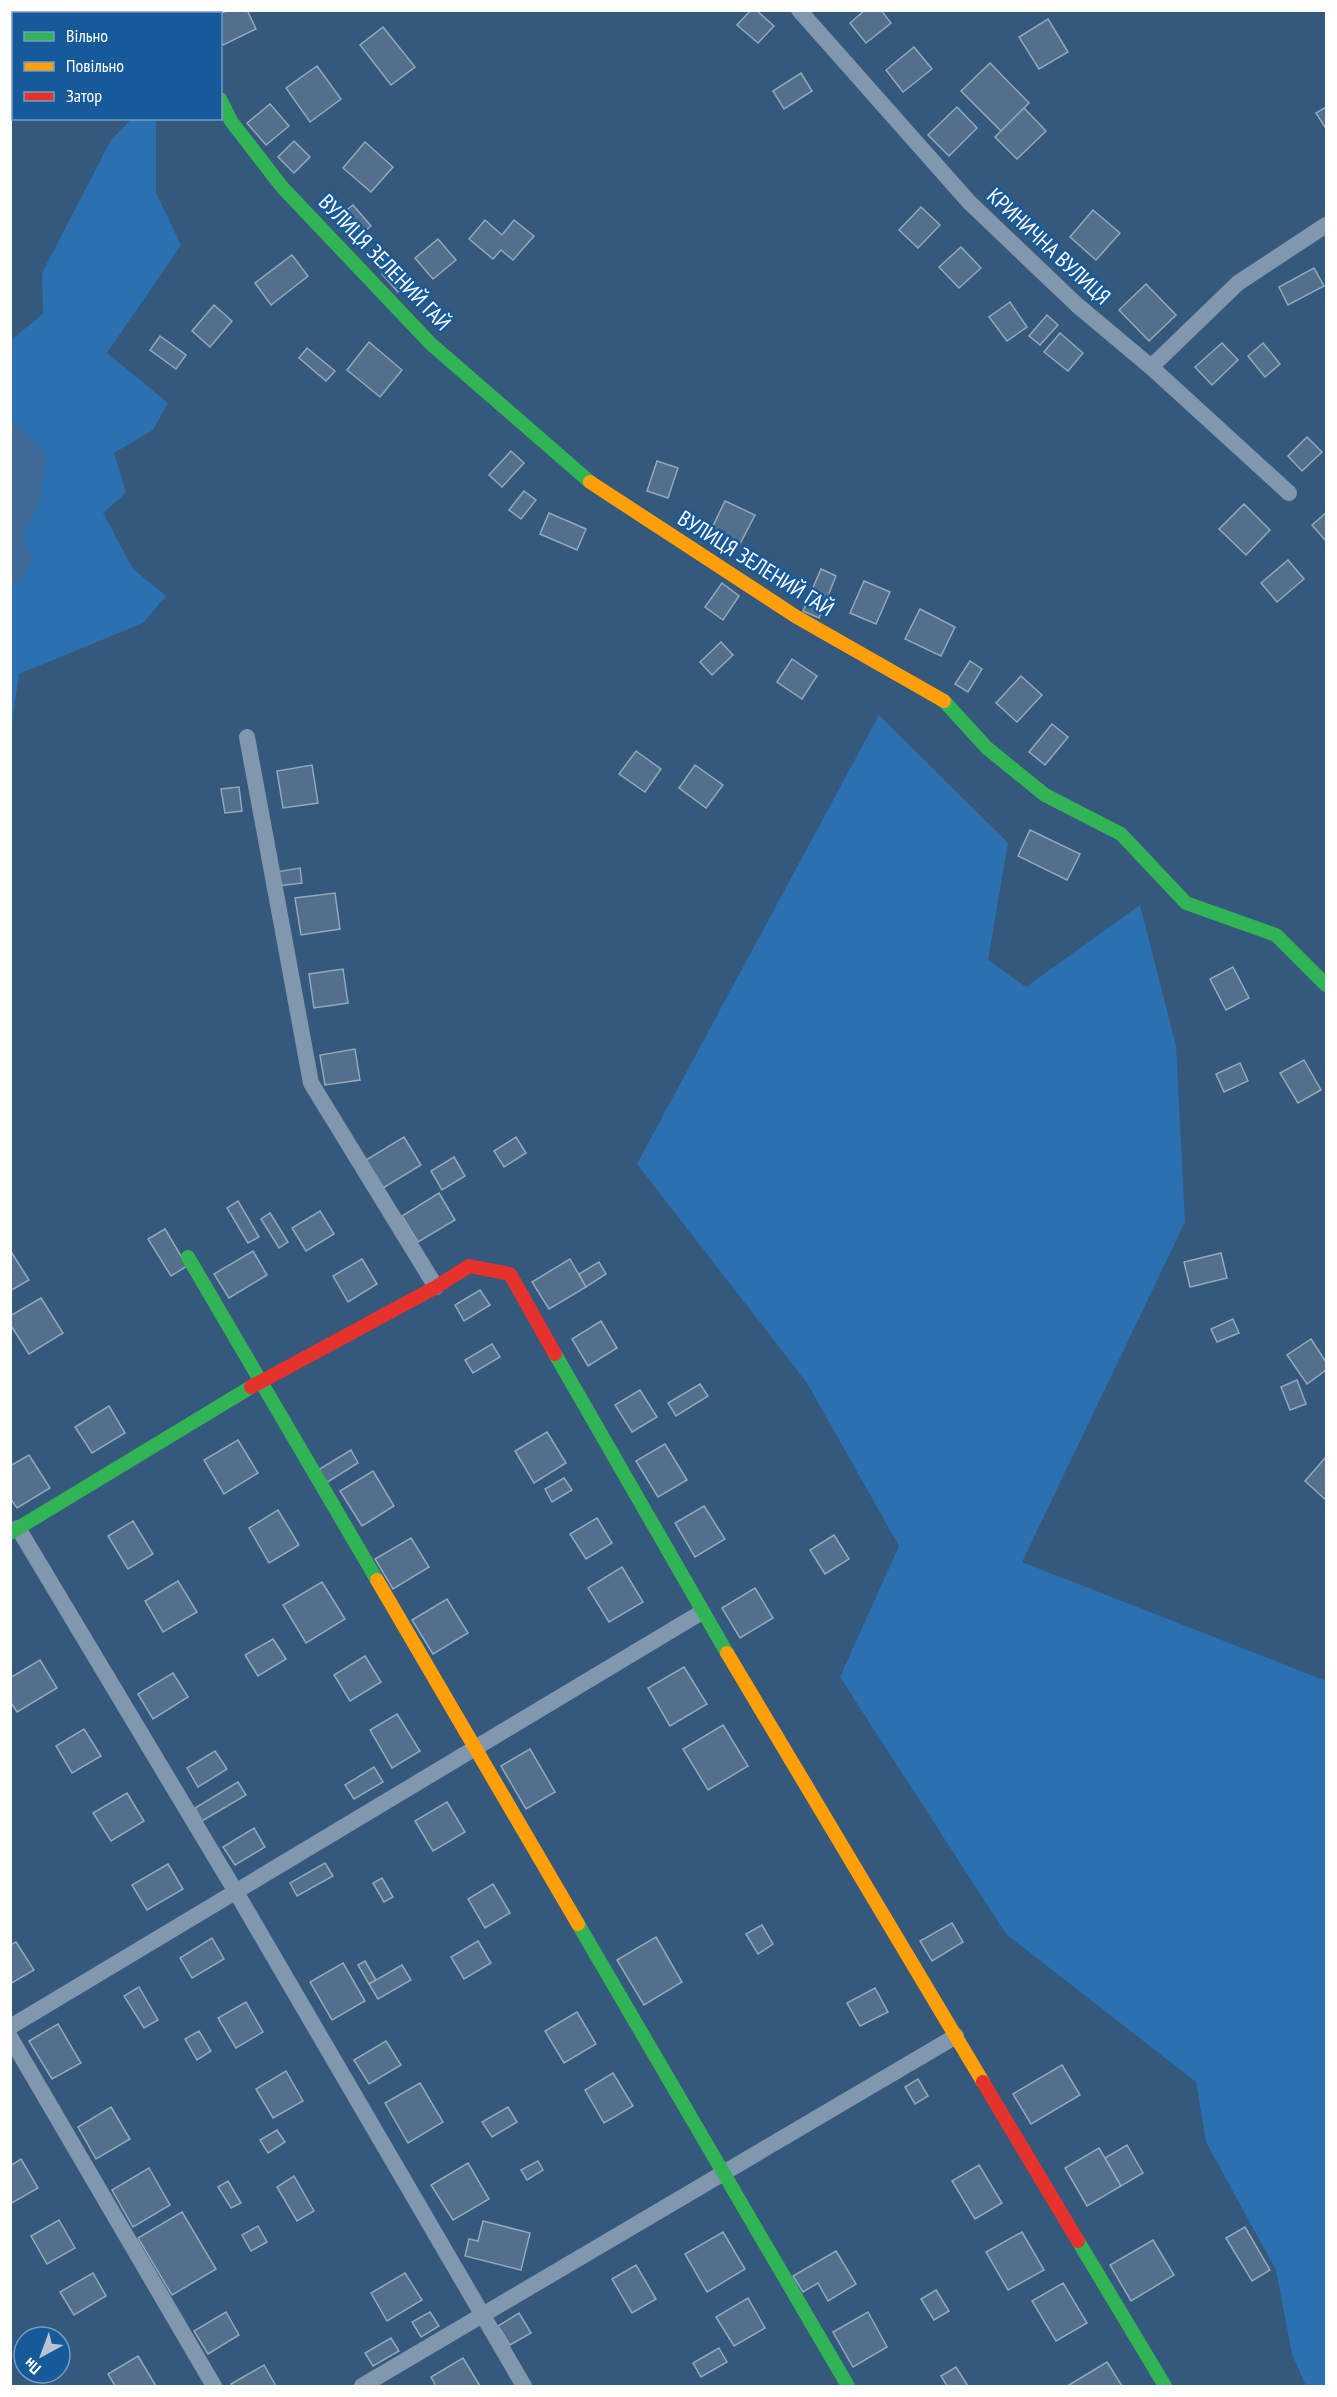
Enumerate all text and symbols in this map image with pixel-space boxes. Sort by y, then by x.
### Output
legend [12,12,222,120]
text: Вільно [66,24,108,47]
text: Повільно [66,54,124,77]
text: Затор [66,84,102,107]
street label: КРИНИЧНА ВУЛИЦЯ [981,182,1117,310]
street label: ВУЛИЦЯ ЗЕЛЕНИЙ ГАЙ [313,188,457,336]
street label: ВУЛИЦЯ ЗЕЛЕНИЙ ГАЙ [673,504,839,622]
north arrow [12,2325,72,2385]
text: Пн [20,2354,45,2379]

